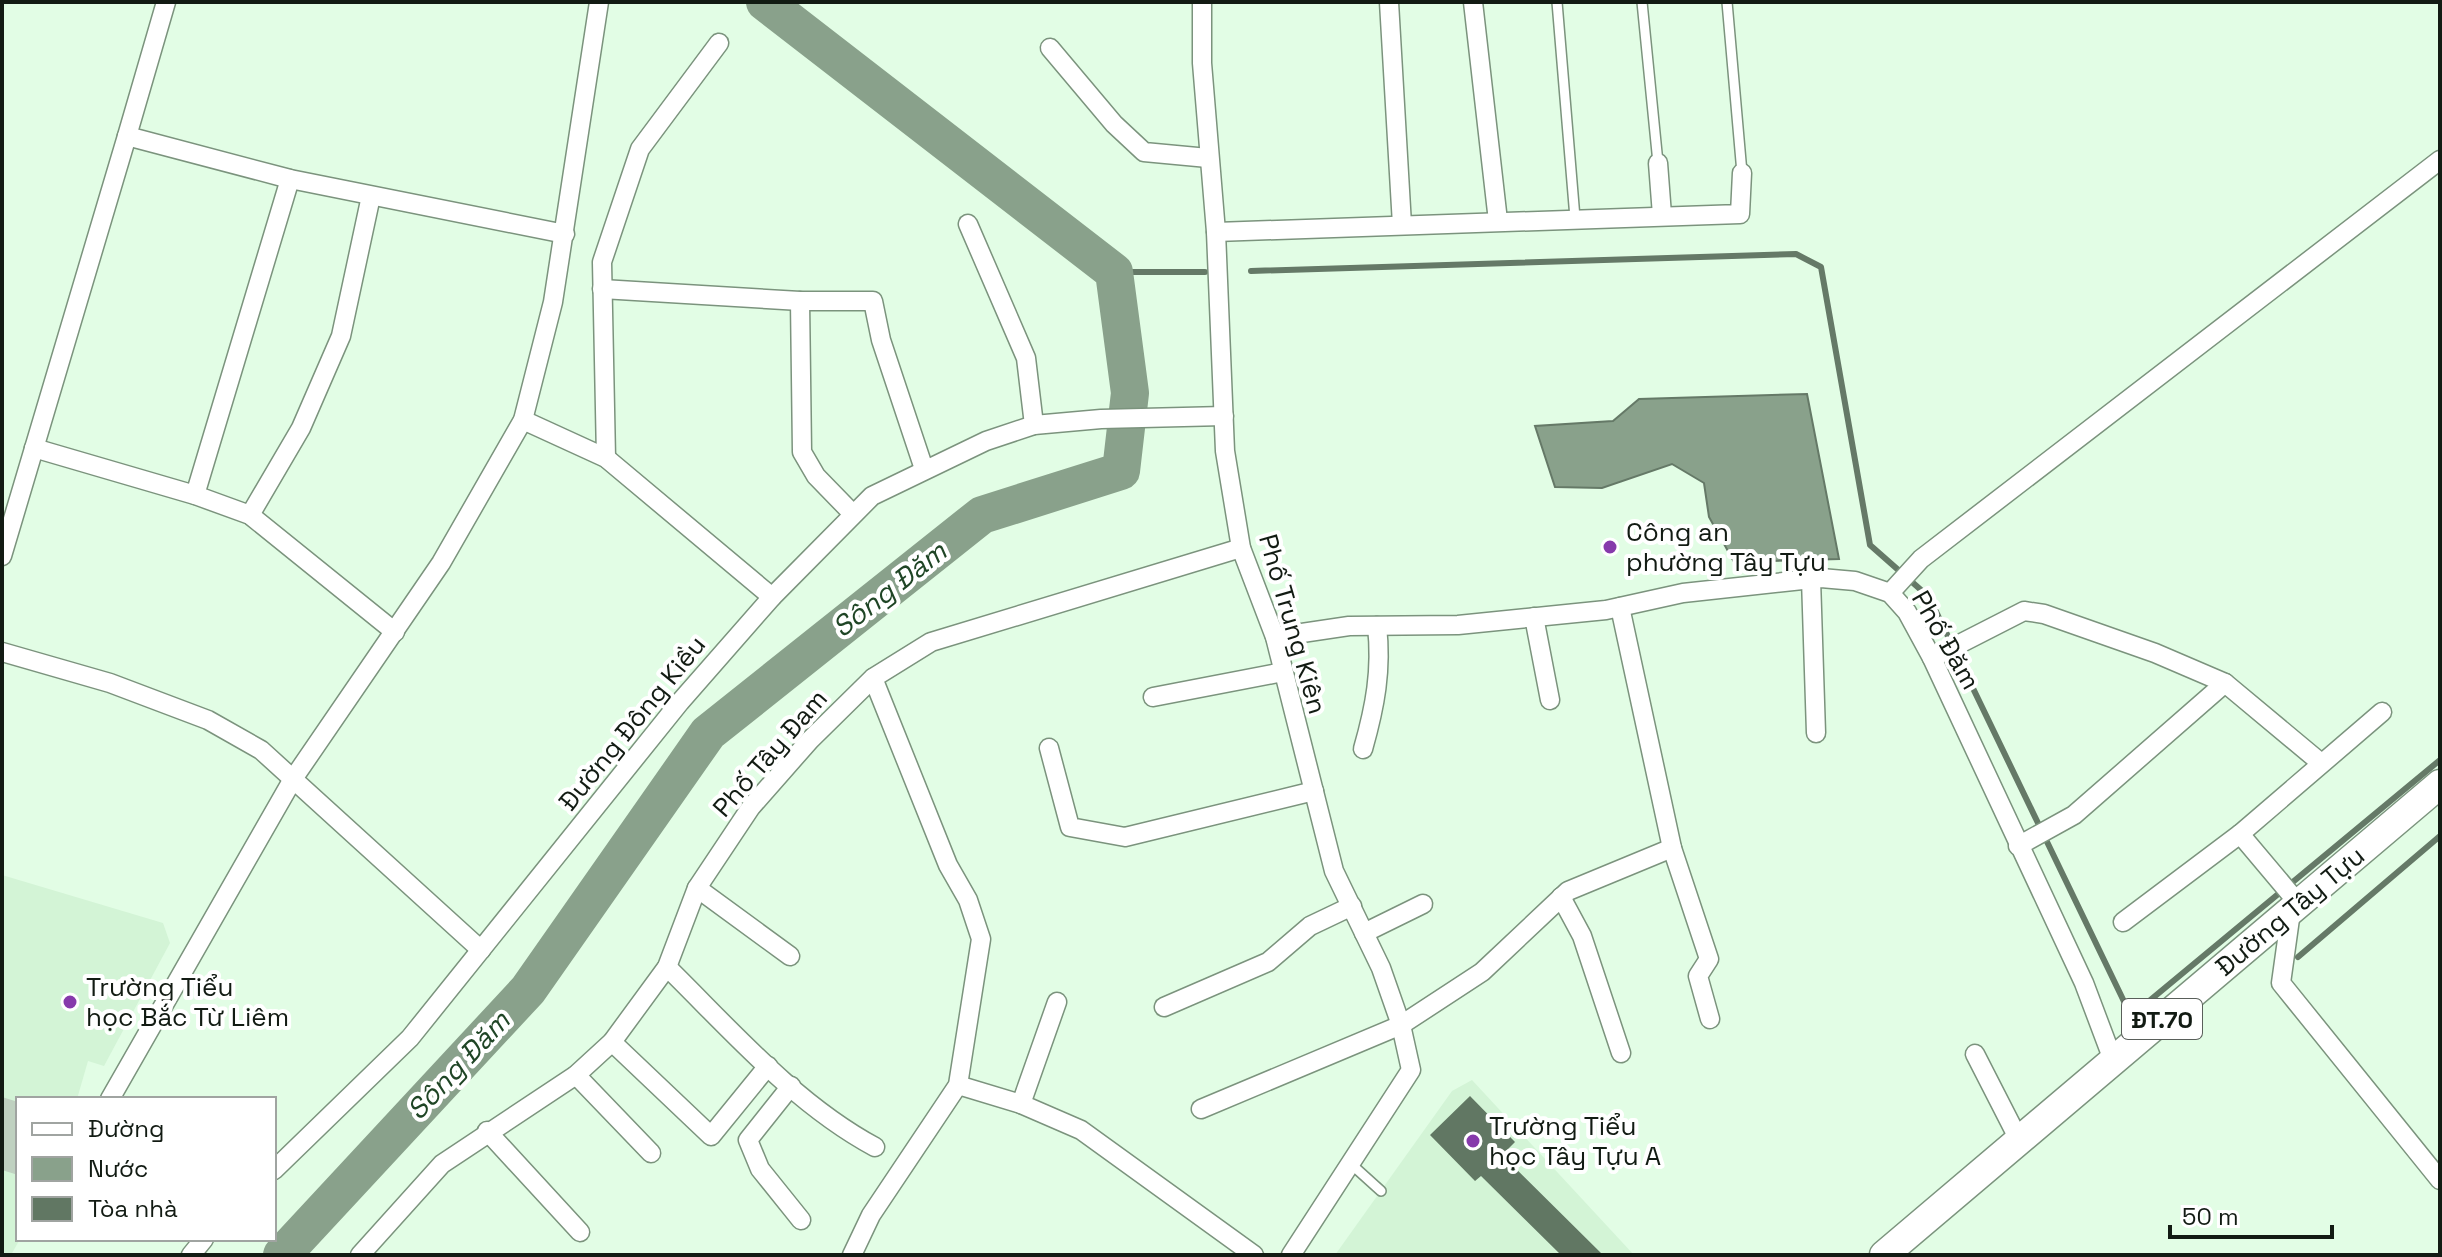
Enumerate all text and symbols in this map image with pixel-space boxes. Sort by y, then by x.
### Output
place label: Công an phường Tây Tựu [1626,515,1826,579]
street label: Phố Trung Kiên [1251,530,1335,718]
water label: Sông Đăm [825,533,954,645]
marker: Công an phường Tây Tựu [1601,538,1619,556]
street label: Phố Đăm [1904,584,1988,696]
street label: Đường Đông Kiều [551,629,713,817]
street label: Phố Tây Đam [705,682,835,824]
street label: Đường Tây Tựu [2208,839,2372,983]
place label: Trường Tiểu học Bắc Từ Liêm [86,970,289,1034]
marker: Trường Tiểu học Bắc Từ Liêm [61,993,79,1011]
road number: ĐT.70 [2122,999,2202,1039]
water label: Sông Đăm [399,1002,518,1127]
legend [16,1097,276,1241]
place label: Trường Tiểu học Tây Tựu A [1489,1109,1661,1173]
text: Đường [88,1113,164,1144]
marker: Trường Tiểu học Tây Tựu A [1464,1132,1482,1150]
text: Nước [88,1153,148,1184]
scale bar [2170,1189,2332,1239]
text: Tòa nhà [88,1193,178,1224]
text: 50 m [2182,1201,2239,1232]

